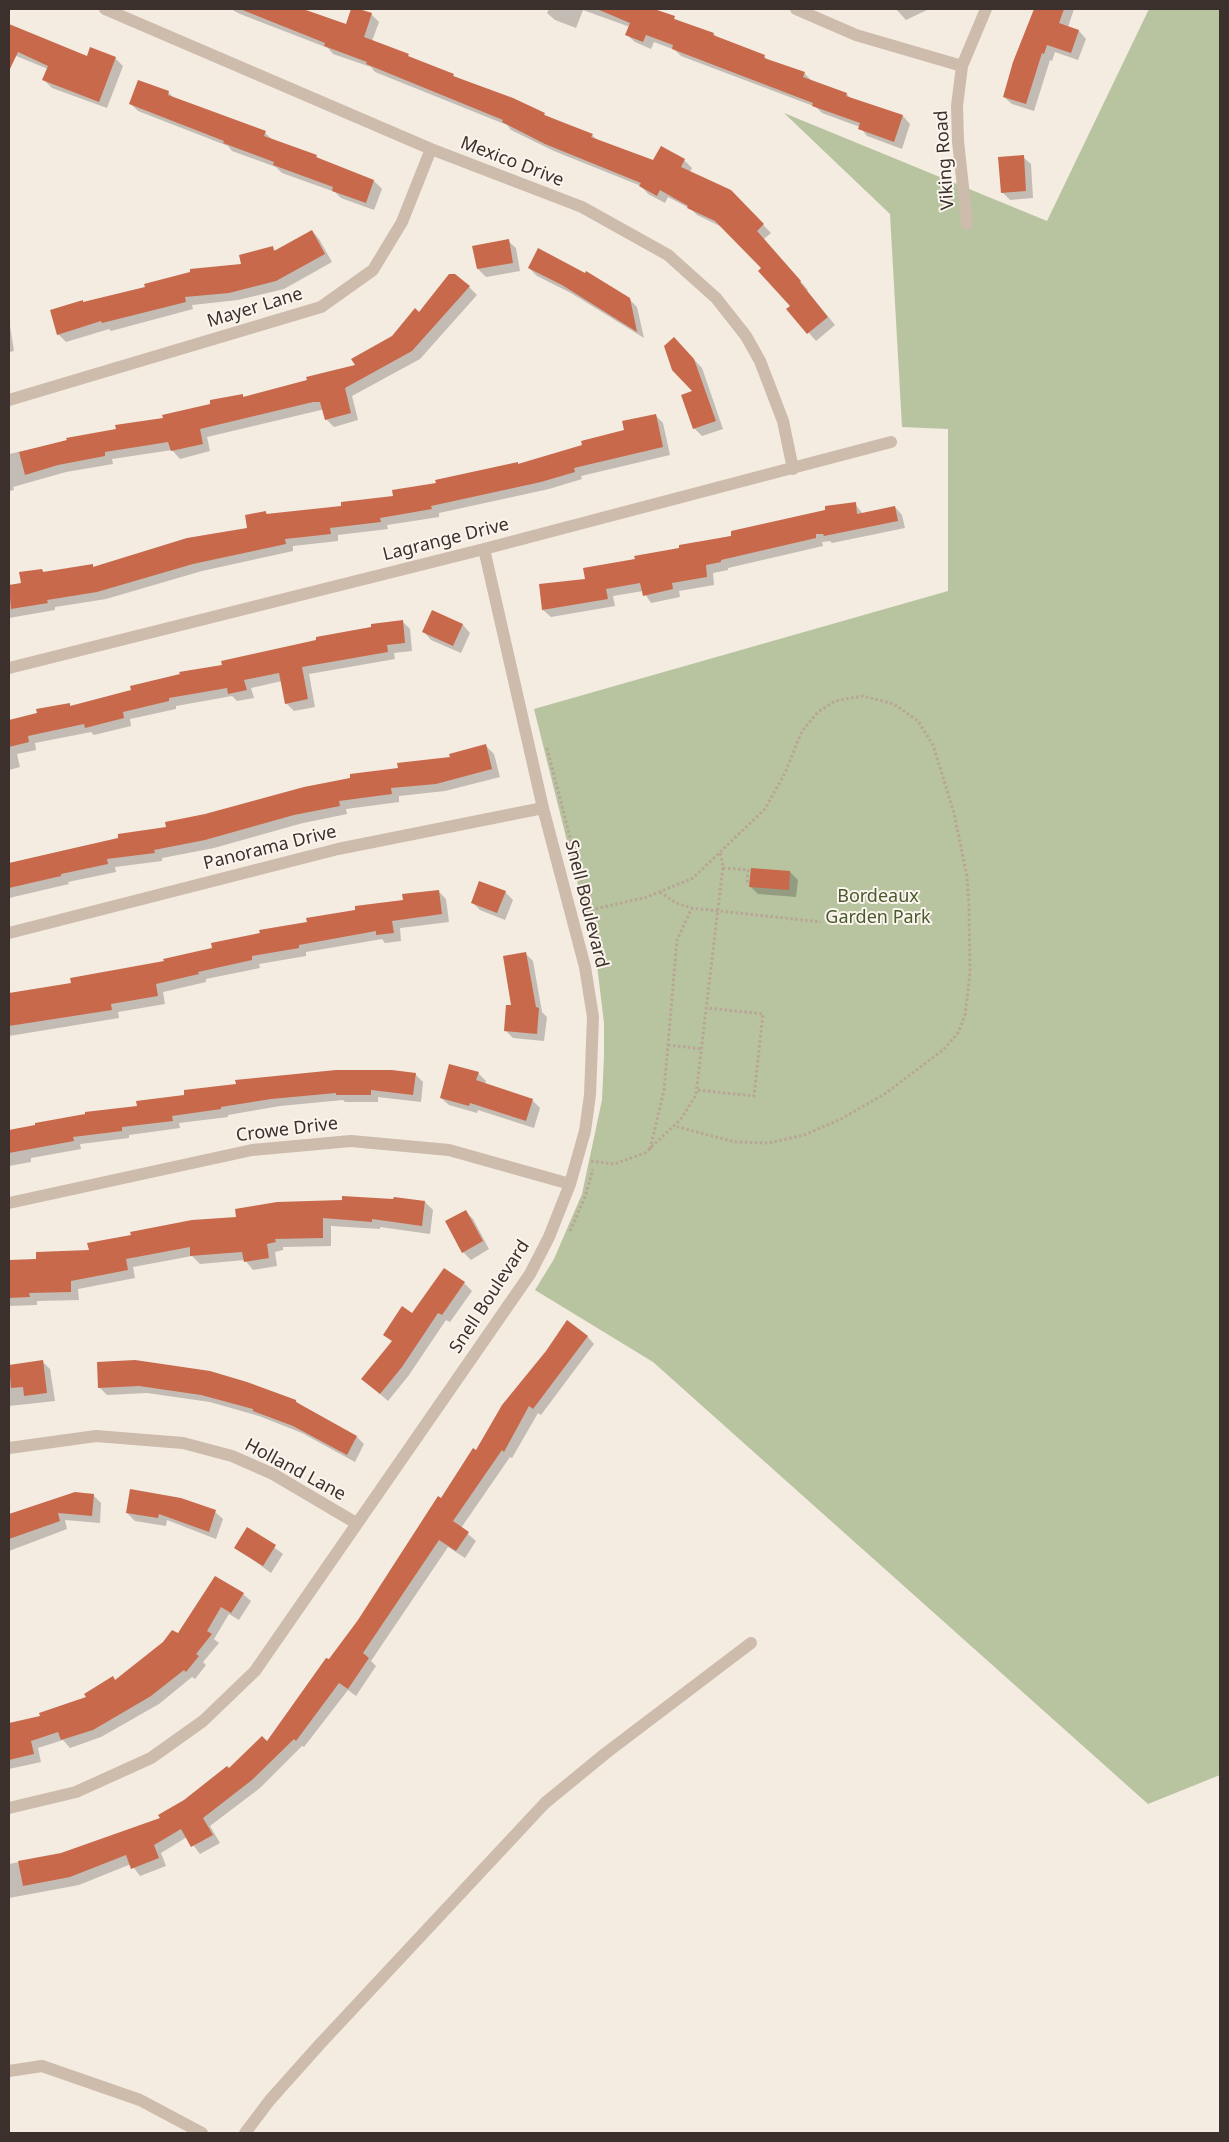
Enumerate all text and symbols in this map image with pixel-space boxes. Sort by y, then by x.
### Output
street label: Viking Road [931,109,959,211]
street label: Mexico Drive [457,132,567,192]
street label: Mayer Lane [205,283,305,333]
street label: Lagrange Drive [381,514,511,566]
street label: Panorama Drive [201,821,339,875]
street label: Snell Boulevard [560,838,612,970]
park label: Bordeaux Garden Park [825,886,931,929]
street label: Crowe Drive [235,1113,339,1147]
street label: Snell Boulevard [445,1236,535,1358]
street label: Holland Lane [241,1434,349,1506]

